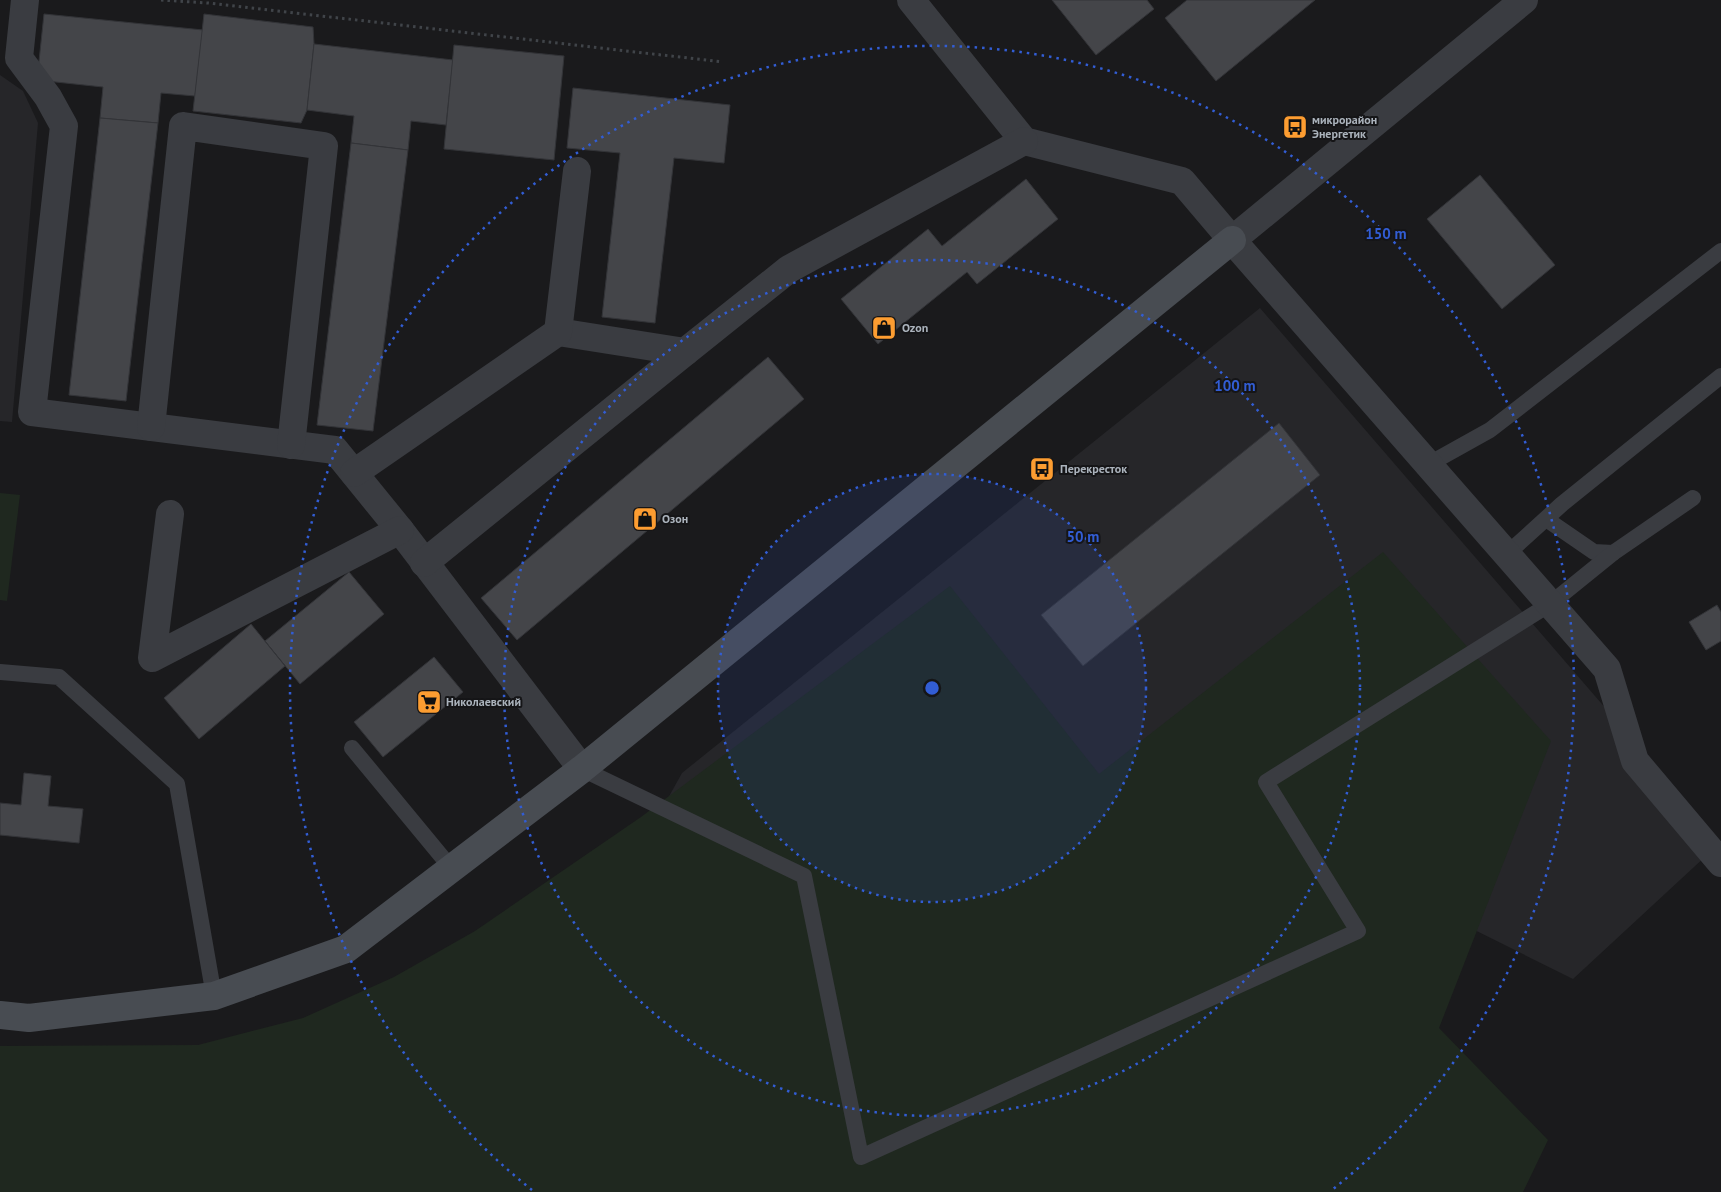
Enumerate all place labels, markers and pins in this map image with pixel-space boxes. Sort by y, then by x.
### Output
place label: микрорайон Энергетик [1312,112,1377,141]
bus stop icon: микрорайон Энергетик [1282,114,1308,140]
shop icon: Ozon [871,315,897,341]
place label: Ozon [902,320,928,335]
bus stop icon: Перекресток [1029,456,1055,482]
place label: Перекресток [1060,461,1127,476]
shop icon: Озон [632,506,658,532]
place label: Озон [662,511,688,526]
centre of rings [923,679,941,697]
supermarket icon: Николаевский [416,689,442,715]
place label: Николаевский [446,694,521,709]

